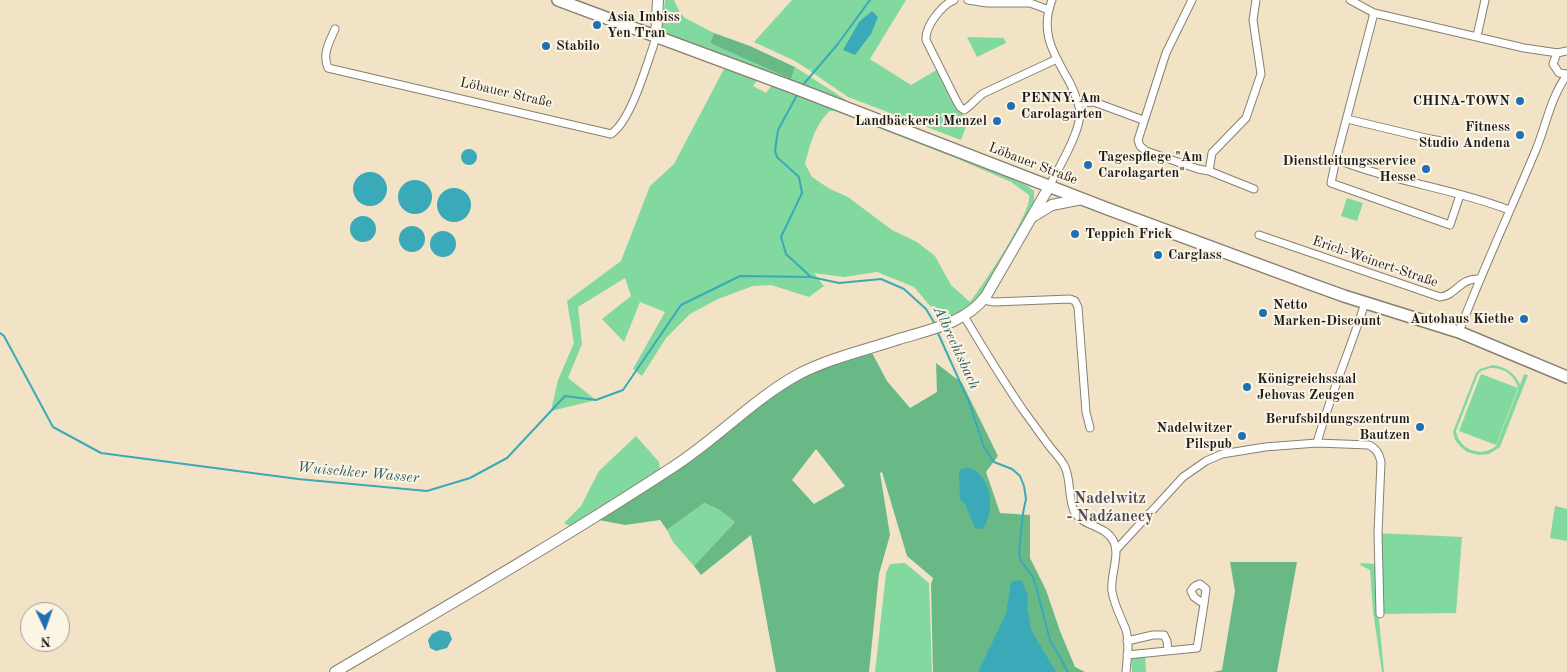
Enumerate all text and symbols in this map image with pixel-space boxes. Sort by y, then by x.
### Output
place label: Asia Imbiss Yen Tran [607,9,680,41]
marker: Asia Imbiss Yen Tran [591,19,603,31]
place label: Stabilo [556,38,600,54]
marker: Stabilo [540,40,552,52]
street label: Löbauer Straße [458,74,554,112]
place label: PENNY. Am Carolagarten [1021,90,1102,122]
place label: CHINA-TOWN [1413,93,1510,109]
marker: CHINA-TOWN [1514,95,1526,107]
marker: PENNY. Am Carolagarten [1005,100,1017,112]
place label: Landbäckerei Menzel [855,113,987,129]
marker: Landbäckerei Menzel [991,115,1003,127]
place label: Fitness Studio Andena [1418,119,1510,152]
marker: Fitness Studio Andena [1514,129,1526,141]
street label: Löbauer Straße [986,139,1080,189]
place label: Tagespflege "Am Carolagarten" [1098,149,1202,182]
place label: Dienstleitungsservice Hesse [1282,153,1416,186]
marker: Tagespflege "Am Carolagarten" [1082,159,1094,171]
marker: Dienstleitungsservice Hesse [1420,163,1432,175]
place label: Teppich Frick [1085,226,1172,242]
marker: Teppich Frick [1069,228,1081,240]
street label: Erich-Weinert-Straße [1310,233,1440,291]
place label: Carglass [1168,247,1222,263]
marker: Carglass [1152,249,1164,261]
place label: Netto Marken-Discount [1273,297,1381,330]
water label: Albrechtsbach [929,304,983,392]
marker: Netto Marken-Discount [1257,307,1269,319]
place label: Autohaus Kiethe [1410,311,1514,327]
marker: Autohaus Kiethe [1518,313,1530,325]
place label: Königreichssaal Jehovas Zeugen [1257,371,1356,404]
marker: Königreichssaal Jehovas Zeugen [1241,381,1253,393]
place label: Berufsbildungszentrum Bautzen [1265,411,1410,444]
place label: Nadelwitzer Pilspub [1157,420,1232,452]
marker: Berufsbildungszentrum Bautzen [1414,421,1426,433]
marker: Nadelwitzer Pilspub [1236,430,1248,442]
water label: Wuischker Wasser [296,459,420,487]
district label: Nadelwitz - Nadźanecy [1066,489,1154,527]
north arrow [20,602,70,652]
text: N [40,634,51,648]

